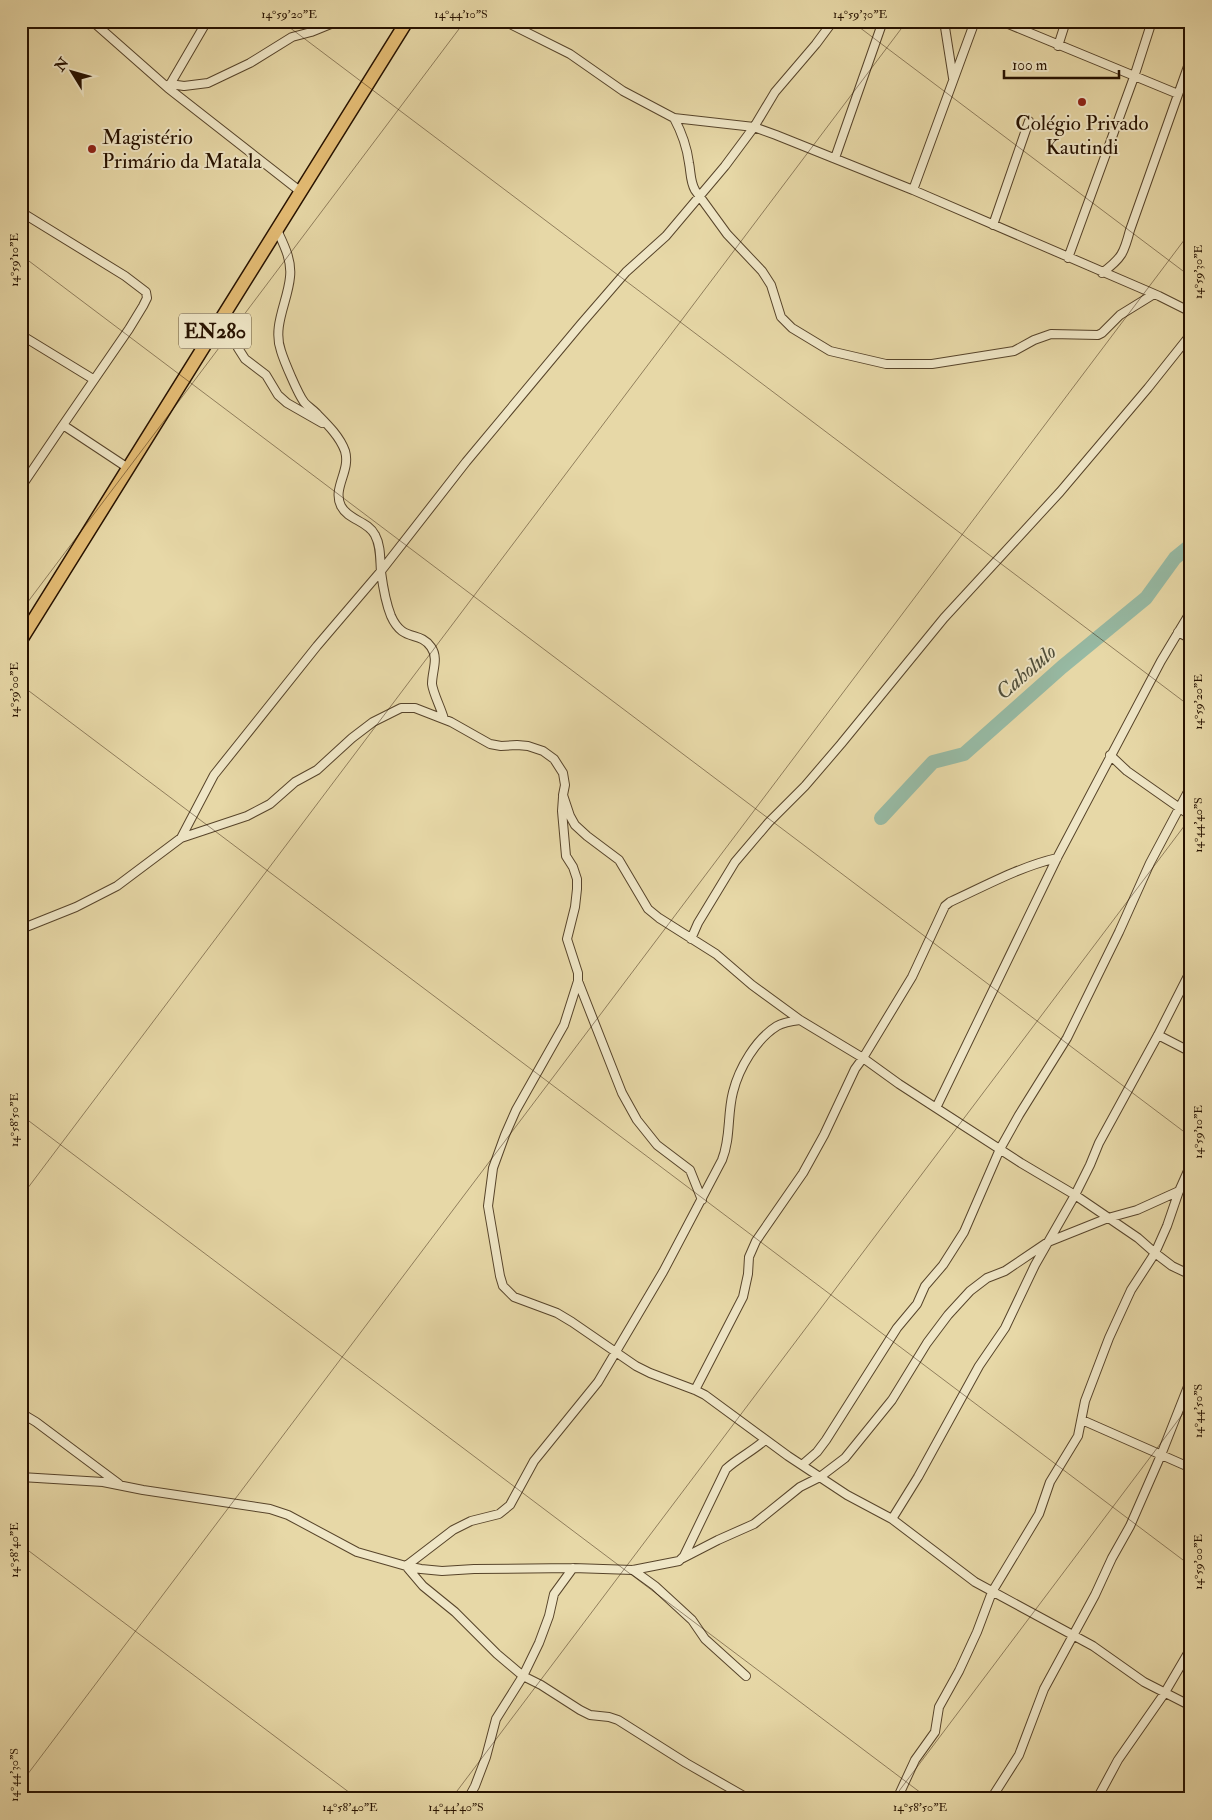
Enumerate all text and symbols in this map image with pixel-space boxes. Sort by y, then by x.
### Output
text: 14°59'20"E [261,7,317,22]
text: 14°44'10"S [434,7,488,22]
text: 14°59'30"E [833,7,887,22]
north arrow [48,48,98,98]
scale bar [1004,48,1120,80]
text: N [51,54,73,75]
text: 100 m [1012,56,1048,75]
marker: Colégio Privado Kautindi [1076,96,1088,108]
place label: Colégio Privado Kautindi [1015,110,1149,161]
place label: Magistério Primário da Matala [102,124,262,175]
marker: Magistério Primário da Matala [86,143,98,155]
text: 14°59'10"E [7,233,22,287]
text: 14°59'30"E [1191,245,1206,299]
road number: EN280 [179,314,251,348]
water label: Caholulo [990,638,1062,706]
text: 14°59'00"E [7,662,22,718]
text: 14°59'20"E [1191,674,1206,730]
text: 14°44'40"S [1191,797,1206,853]
text: 14°58'50"E [7,1093,22,1147]
text: 14°59'10"E [1191,1105,1206,1159]
text: 14°44'50"S [1191,1384,1206,1438]
text: 14°58'40"E [7,1522,22,1578]
text: 14°59'00"E [1191,1534,1206,1590]
text: 14°44'30"S [7,1748,22,1802]
text: 14°58'40"E [322,1800,378,1815]
text: 14°44'40"S [428,1800,484,1815]
text: 14°58'50"E [893,1800,947,1815]

